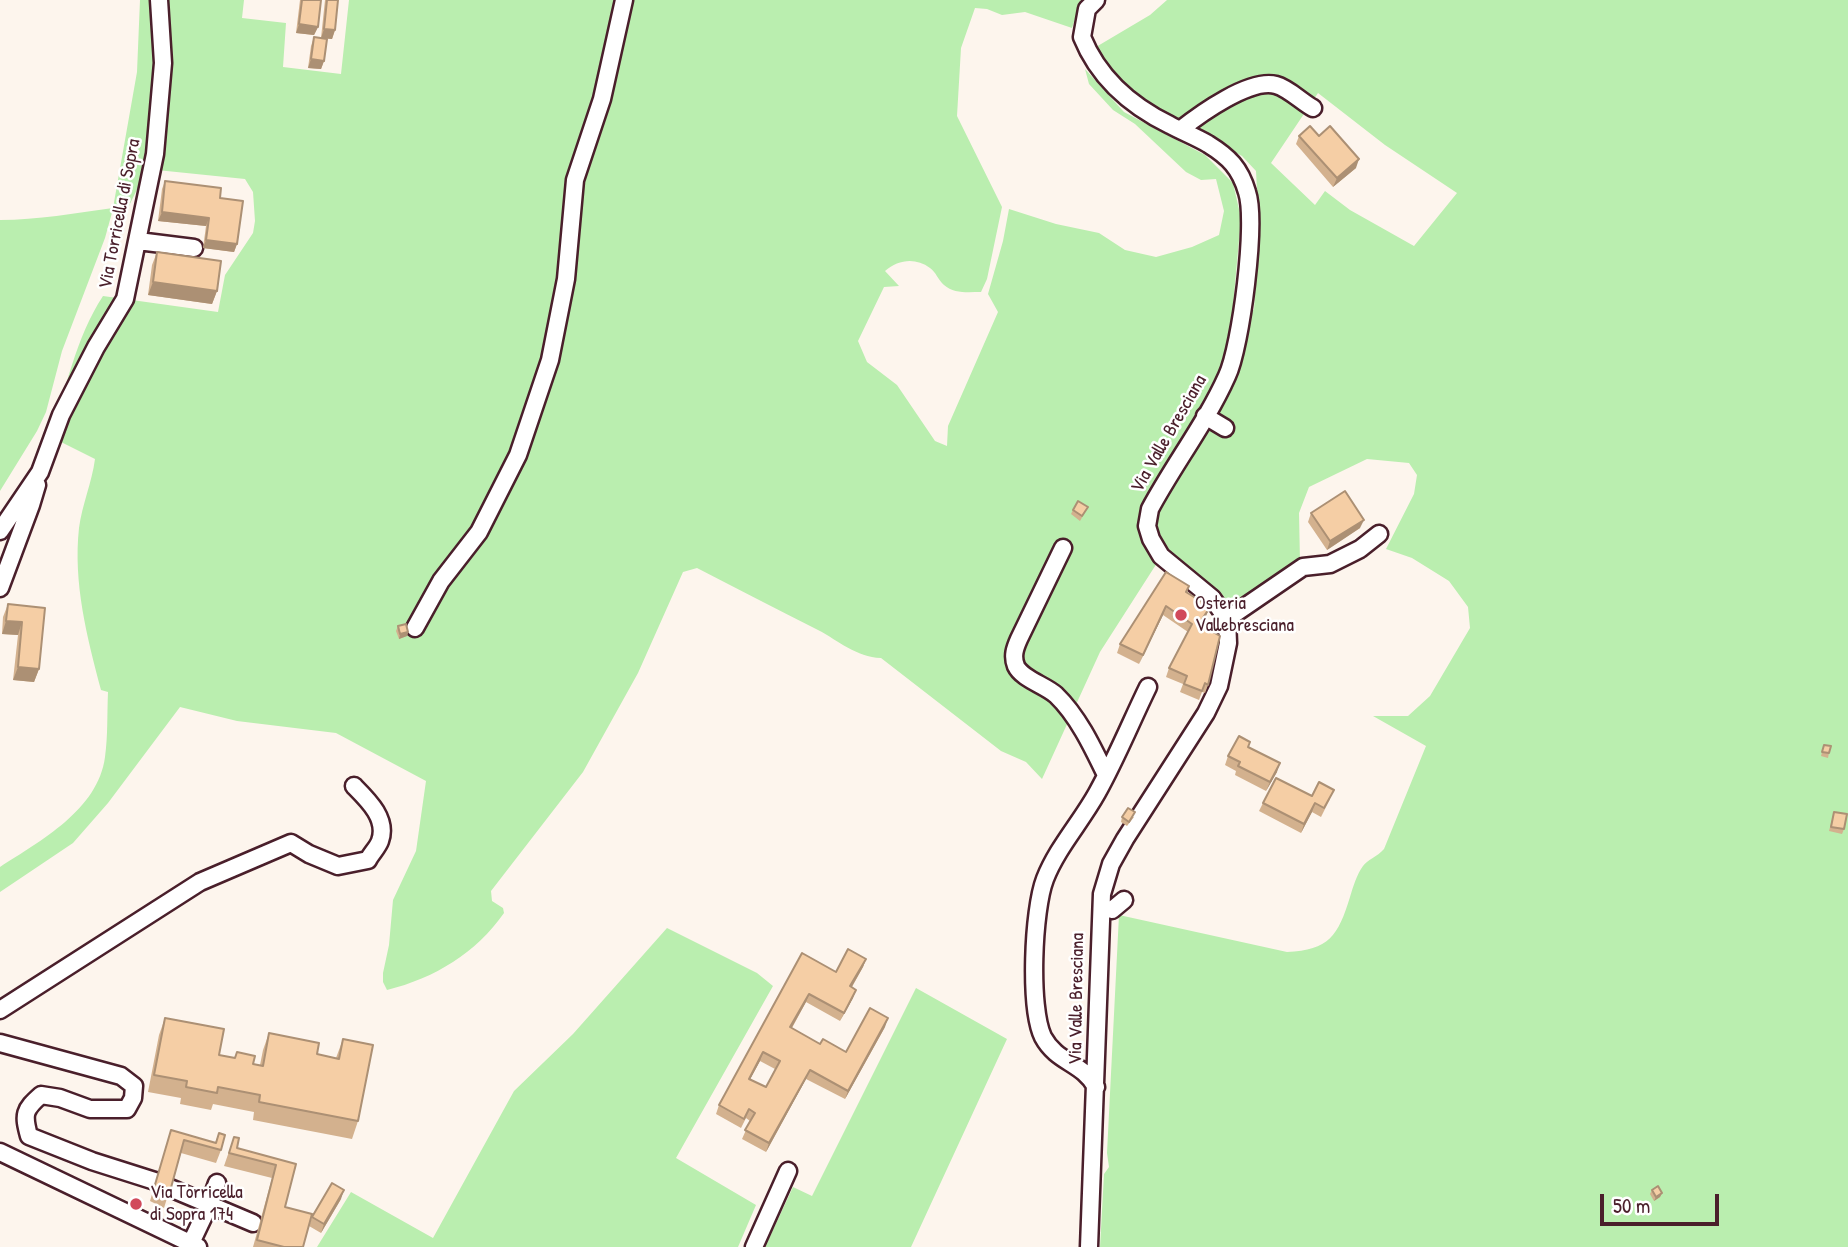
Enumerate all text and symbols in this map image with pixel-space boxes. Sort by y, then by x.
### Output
street label: Via Torricella di Sopra [94,137,146,291]
street label: Via Valle Bresciana [1126,371,1212,497]
place label: Osteria Vallebresciana [1195,593,1294,637]
marker: Osteria Vallebresciana [1173,607,1189,623]
street label: Via Valle Bresciana [1064,933,1090,1065]
scale bar [1603,1180,1722,1224]
place label: Via Torricella di Sopra 174 [150,1182,243,1226]
text: 50 m [1613,1191,1650,1220]
marker: Via Torricella di Sopra 174 [128,1196,144,1212]

